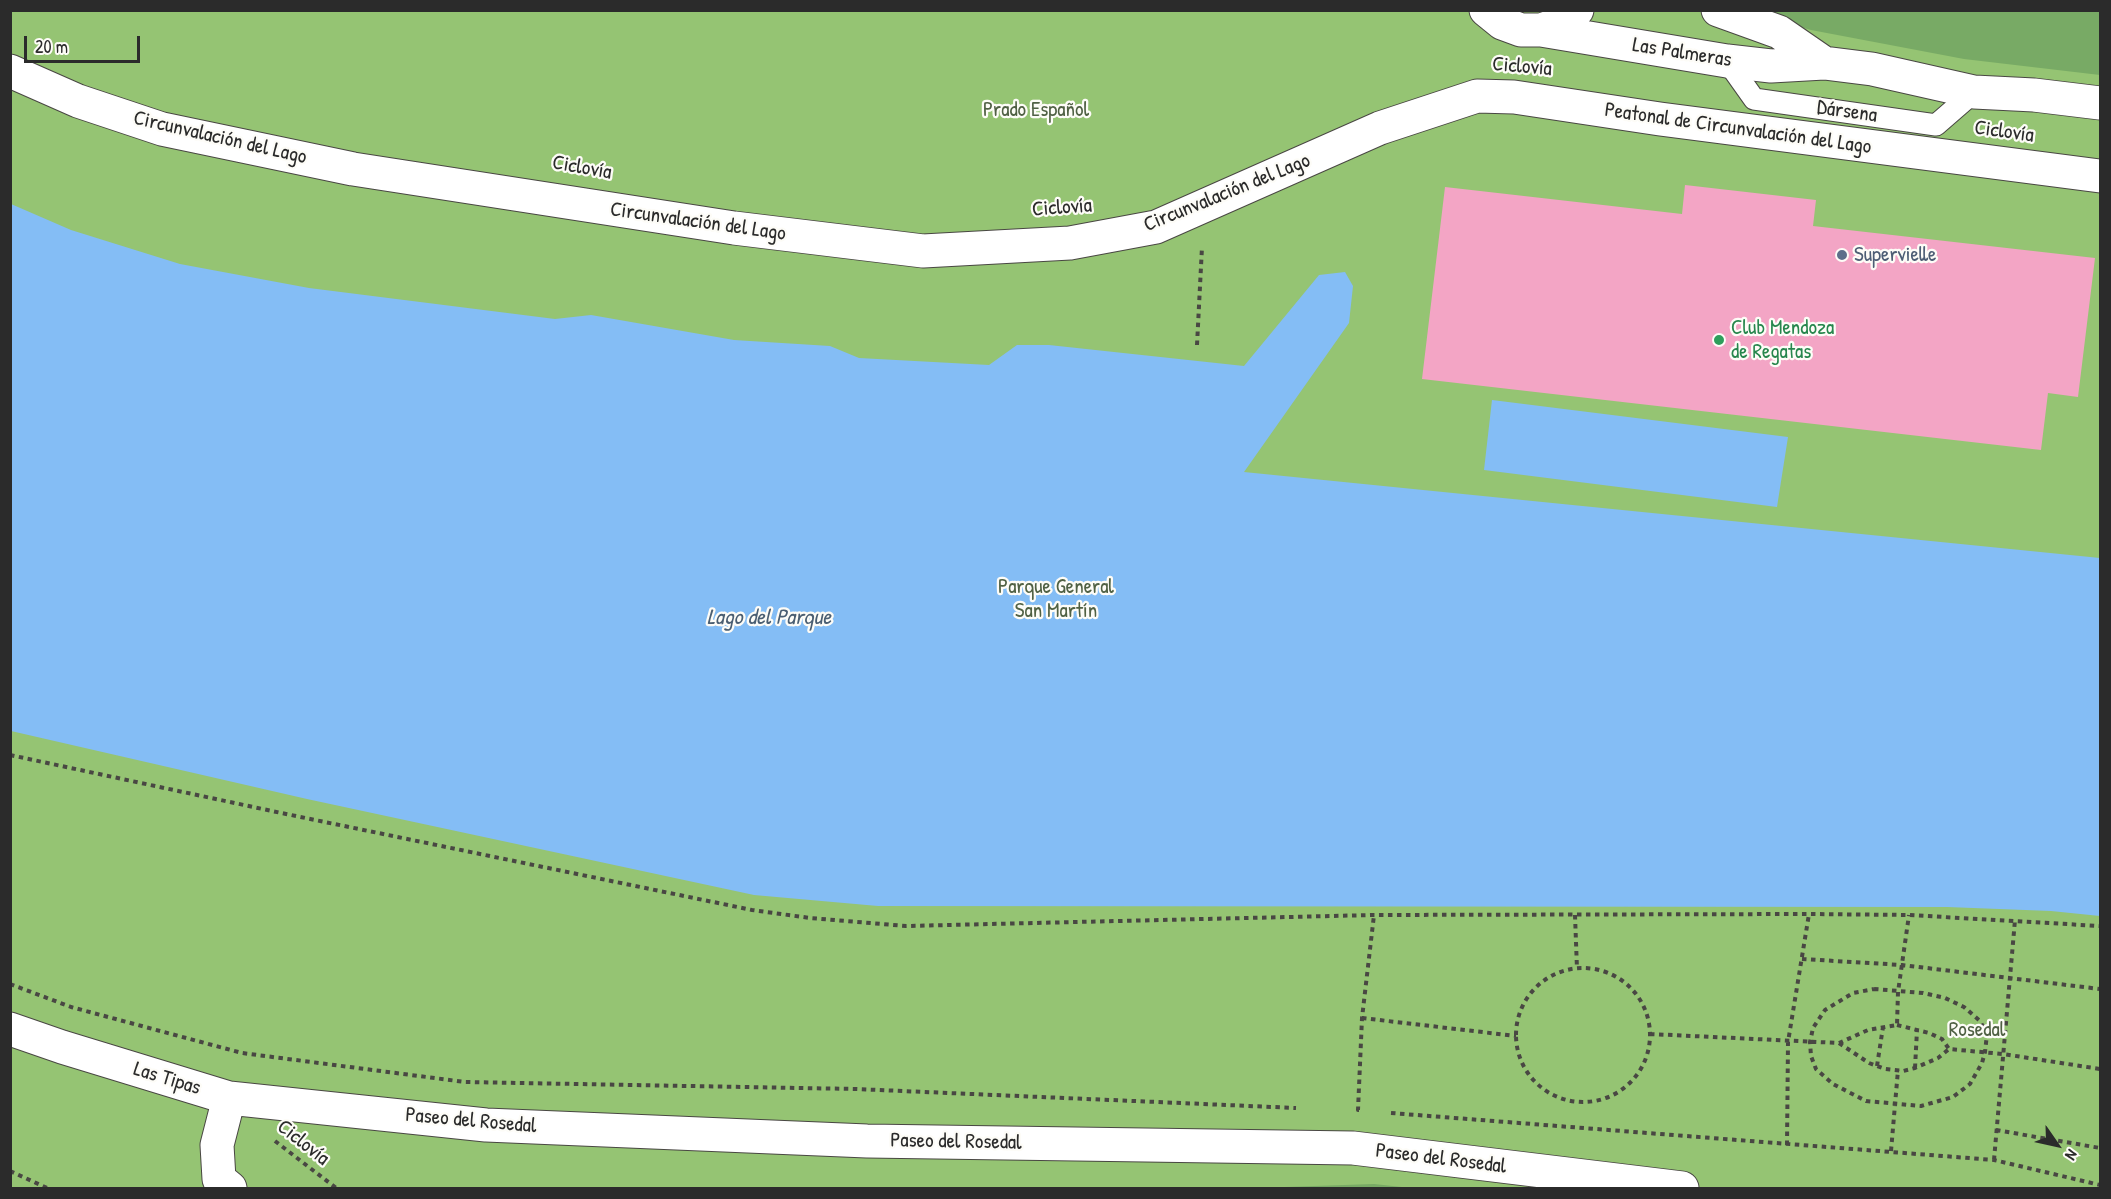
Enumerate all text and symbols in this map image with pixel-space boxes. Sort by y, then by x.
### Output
scale bar [27,24,142,62]
street label: Las Palmeras [1631,33,1733,73]
text: 20 m [35,34,68,59]
street label: Ciclovía [1491,52,1553,82]
street label: Dársena [1815,95,1879,129]
park label: Prado Español [983,97,1089,123]
street label: Peatonal de Circunvalación del Lago [1603,98,1873,160]
street label: Circunvalación del Lago [131,106,309,170]
street label: Ciclovía [1973,115,2035,149]
street label: Circunvalación del Lago [1140,148,1314,238]
street label: Ciclovía [550,150,614,186]
street label: Ciclovía [1031,193,1093,223]
street label: Circunvalación del Lago [608,197,788,247]
place label: Supervielle [1854,242,1936,268]
marker: Supervielle [1835,248,1849,262]
place label: Club Mendoza de Regatas [1731,315,1834,365]
marker: Club Mendoza de Regatas [1712,333,1726,347]
park label: Parque General San Martín [998,574,1114,624]
water label: Lago del Parque [707,605,831,631]
park label: Rosedal [1949,1017,2005,1043]
street label: Las Tipas [130,1057,204,1101]
street label: Paseo del Rosedal [404,1103,538,1139]
street label: Ciclovía [272,1115,334,1171]
north arrow [2027,1115,2087,1175]
street label: Paseo del Rosedal [890,1128,1022,1156]
street label: Paseo del Rosedal [1374,1138,1508,1180]
text: N [2060,1145,2083,1165]

